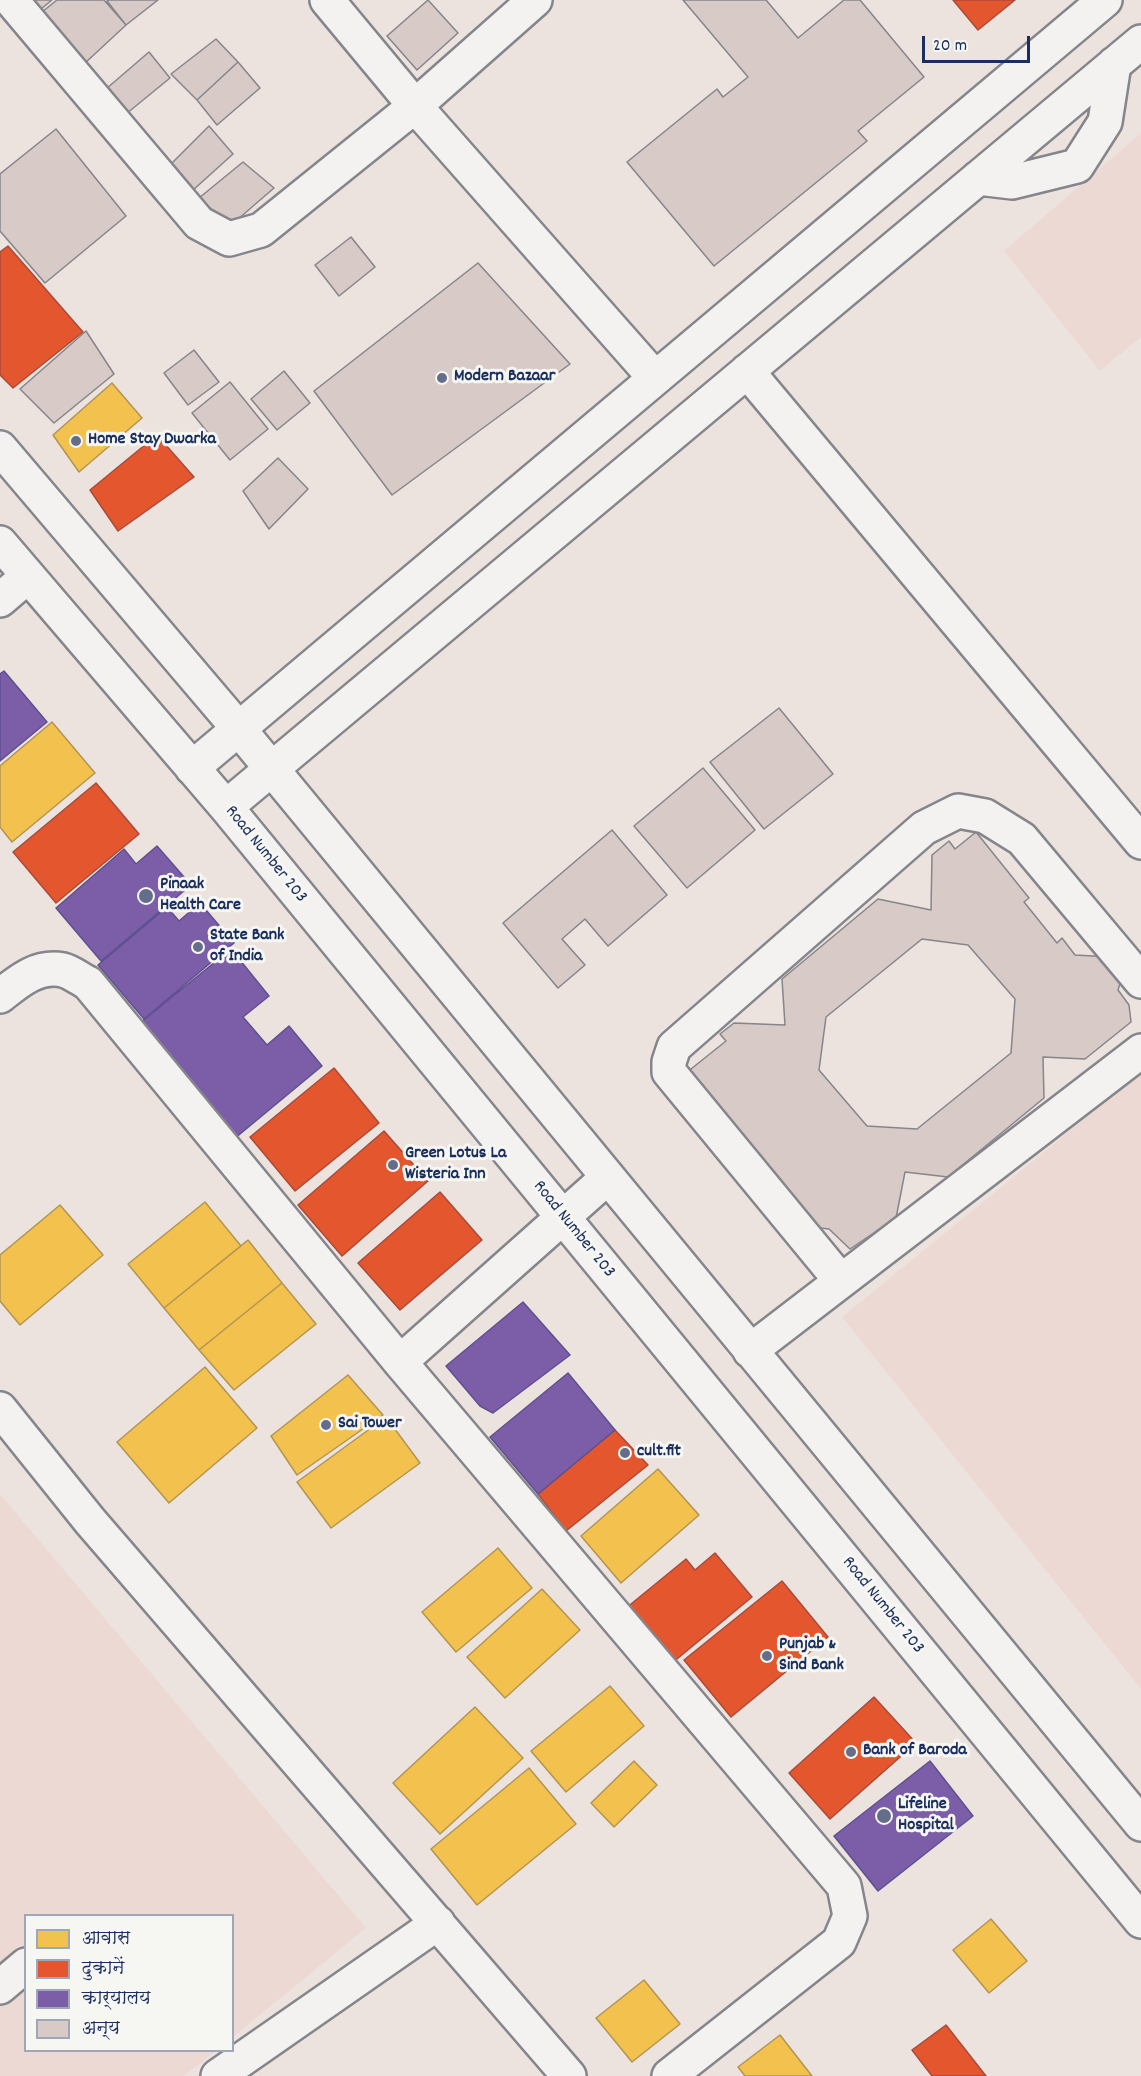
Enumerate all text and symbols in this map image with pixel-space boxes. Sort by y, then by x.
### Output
scale bar [925,24,1033,62]
text: 20 m [933,34,967,59]
place label: Modern Bazaar [454,367,555,389]
marker: Modern Bazaar [435,371,449,385]
place label: Home Stay Dwarka [88,430,216,452]
marker: Home Stay Dwarka [69,434,83,448]
street label: Road Number 203 [219,802,311,908]
place label: Pinaak Health Care [160,875,241,918]
marker: Pinaak Health Care [137,887,155,905]
place label: State Bank of India [210,926,284,968]
marker: State Bank of India [191,940,205,954]
place label: Green Lotus La Wisteria Inn [405,1144,506,1186]
marker: Green Lotus La Wisteria Inn [386,1158,400,1172]
street label: Road Number 203 [527,1177,619,1283]
place label: Sai Tower [338,1414,402,1436]
marker: Sai Tower [319,1418,333,1432]
place label: cult.fit [637,1442,681,1464]
marker: cult.fit [618,1446,632,1460]
street label: Road Number 203 [836,1553,928,1659]
place label: Punjab & Sind Bank [779,1635,844,1678]
marker: Punjab & Sind Bank [760,1649,774,1663]
place label: Bank of Baroda [863,1741,967,1763]
marker: Bank of Baroda [844,1745,858,1759]
place label: Lifeline Hospital [898,1795,954,1838]
marker: Lifeline Hospital [875,1807,893,1825]
legend [24,1914,234,2052]
text: आवास [82,1927,130,1952]
text: दुकानें [82,1957,124,1982]
text: कार्यालय [82,1987,150,2012]
text: अन्य [82,2017,120,2042]

